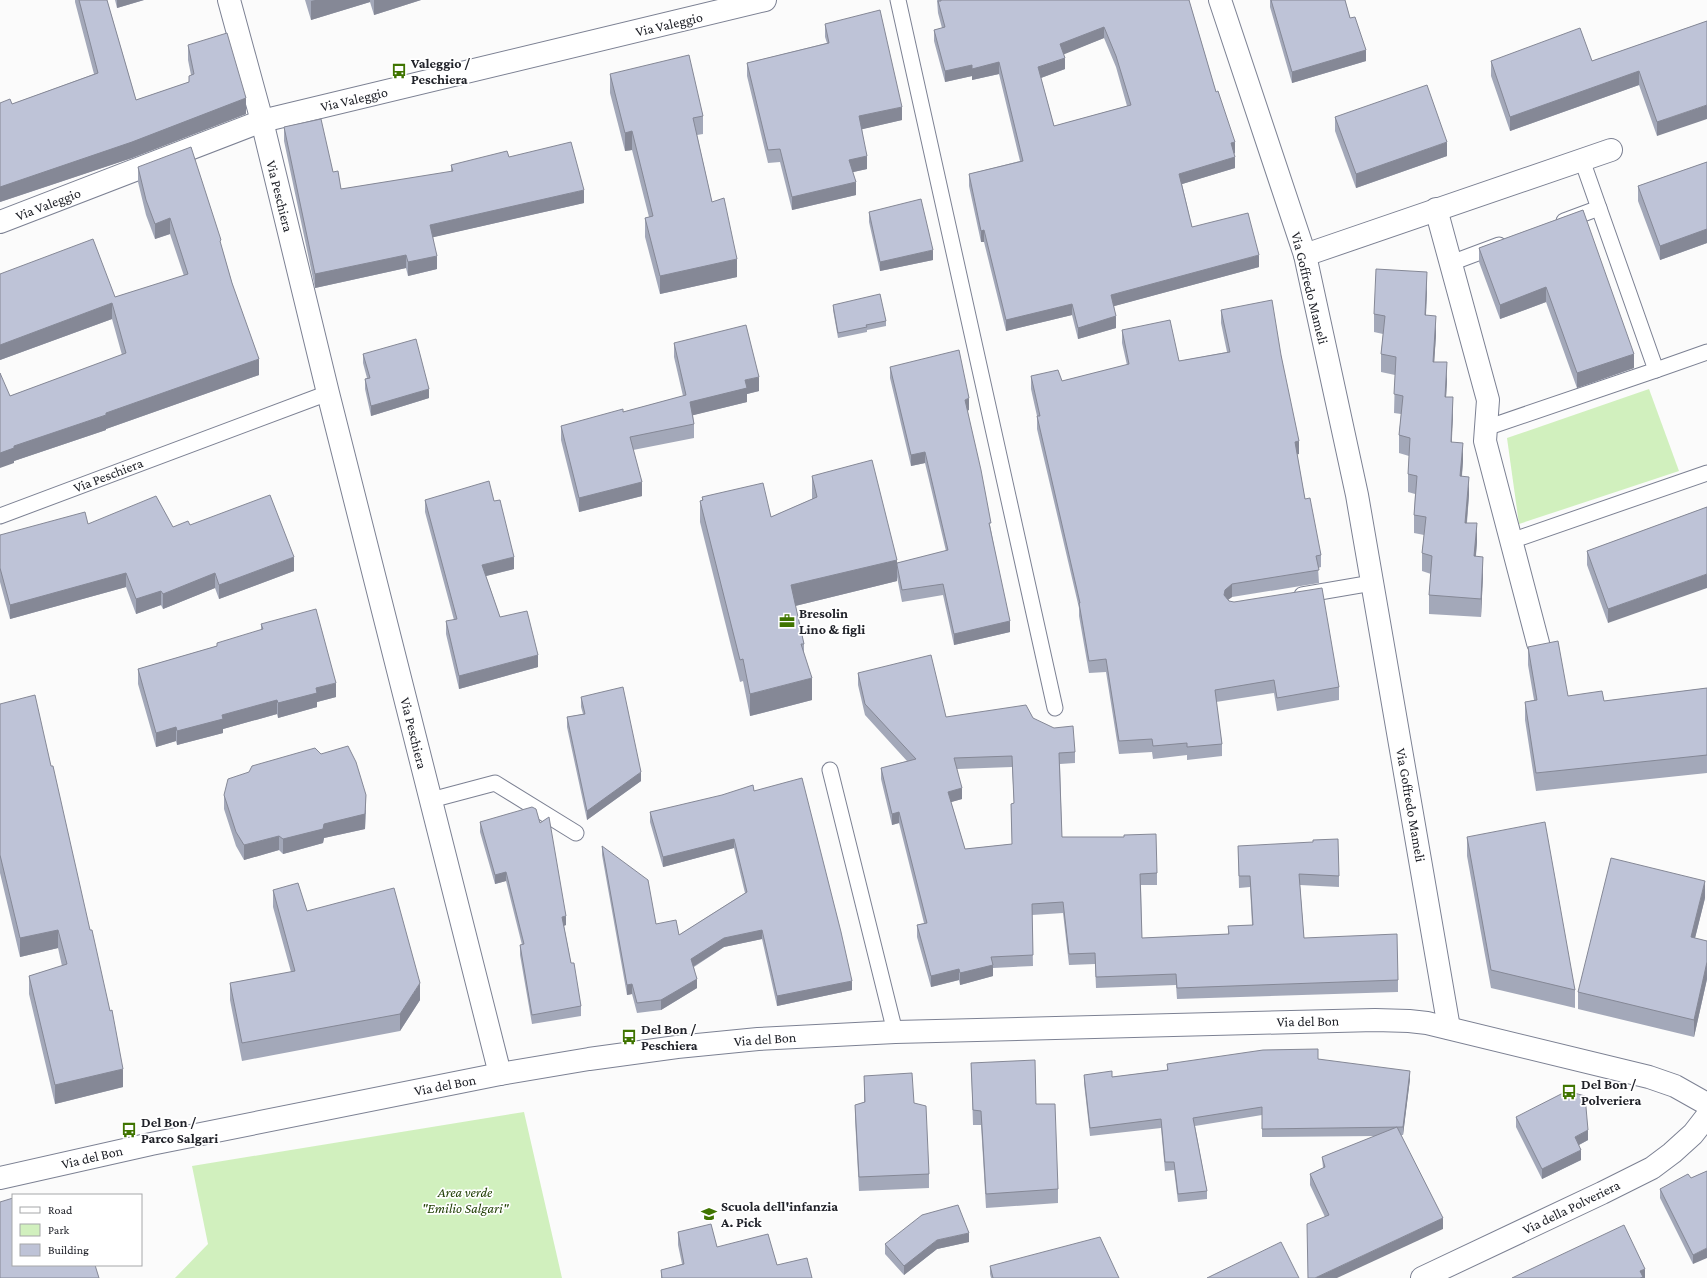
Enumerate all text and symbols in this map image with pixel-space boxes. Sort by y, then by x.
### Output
street label: Via Valeggio [634,9,704,39]
place label: Valeggio / Peschiera [410,55,470,87]
bus stop icon: Valeggio / Peschiera [390,62,408,80]
street label: Via Valeggio [319,84,389,114]
street label: Via Peschiera [263,159,297,234]
street label: Via Valeggio [13,184,83,224]
street label: Via Goffredo Mameli [1288,230,1332,346]
street label: Via Peschiera [71,454,146,496]
place label: Bresolin Lino & figli [799,605,865,637]
office icon: Bresolin Lino & figli [778,612,796,630]
street label: Via Peschiera [397,696,431,771]
street label: Via Goffredo Mameli [1393,747,1429,863]
street label: Via del Bon [1277,1012,1340,1030]
place label: Del Bon / Peschiera [641,1021,698,1053]
bus stop icon: Del Bon / Peschiera [620,1028,638,1046]
street label: Via del Bon [733,1029,797,1049]
street label: Via del Bon [413,1071,478,1099]
place label: Del Bon / Polveriera [1581,1076,1641,1108]
bus stop icon: Del Bon / Polveriera [1560,1083,1578,1101]
place label: Del Bon / Parco Salgari [141,1114,218,1146]
bus stop icon: Del Bon / Parco Salgari [120,1121,138,1139]
street label: Via del Bon [60,1142,125,1172]
street label: Via della Polveriera [1520,1176,1623,1238]
park label: Area verde "Emilio Salgari" [422,1184,510,1216]
legend [12,1194,142,1266]
place label: Scuola dell'infanzia A. Pick [720,1198,838,1230]
text: Road [48,1203,73,1217]
school or university icon: Scuola dell'infanzia A. Pick [700,1205,718,1223]
text: Park [48,1223,70,1237]
text: Building [48,1243,89,1257]

